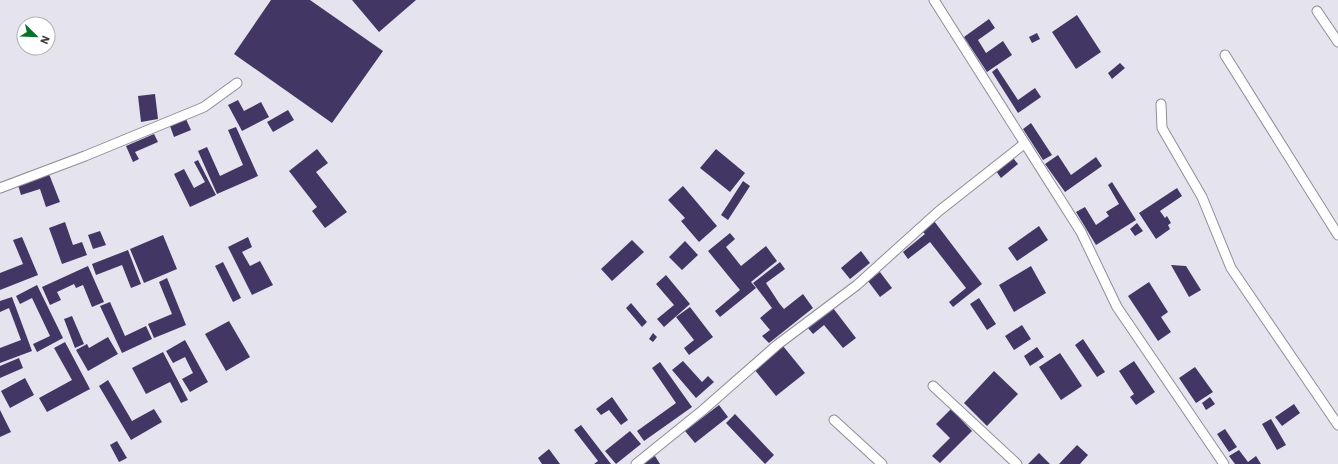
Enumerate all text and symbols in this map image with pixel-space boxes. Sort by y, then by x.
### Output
north arrow [16,16,56,56]
text: N [37,34,53,46]

